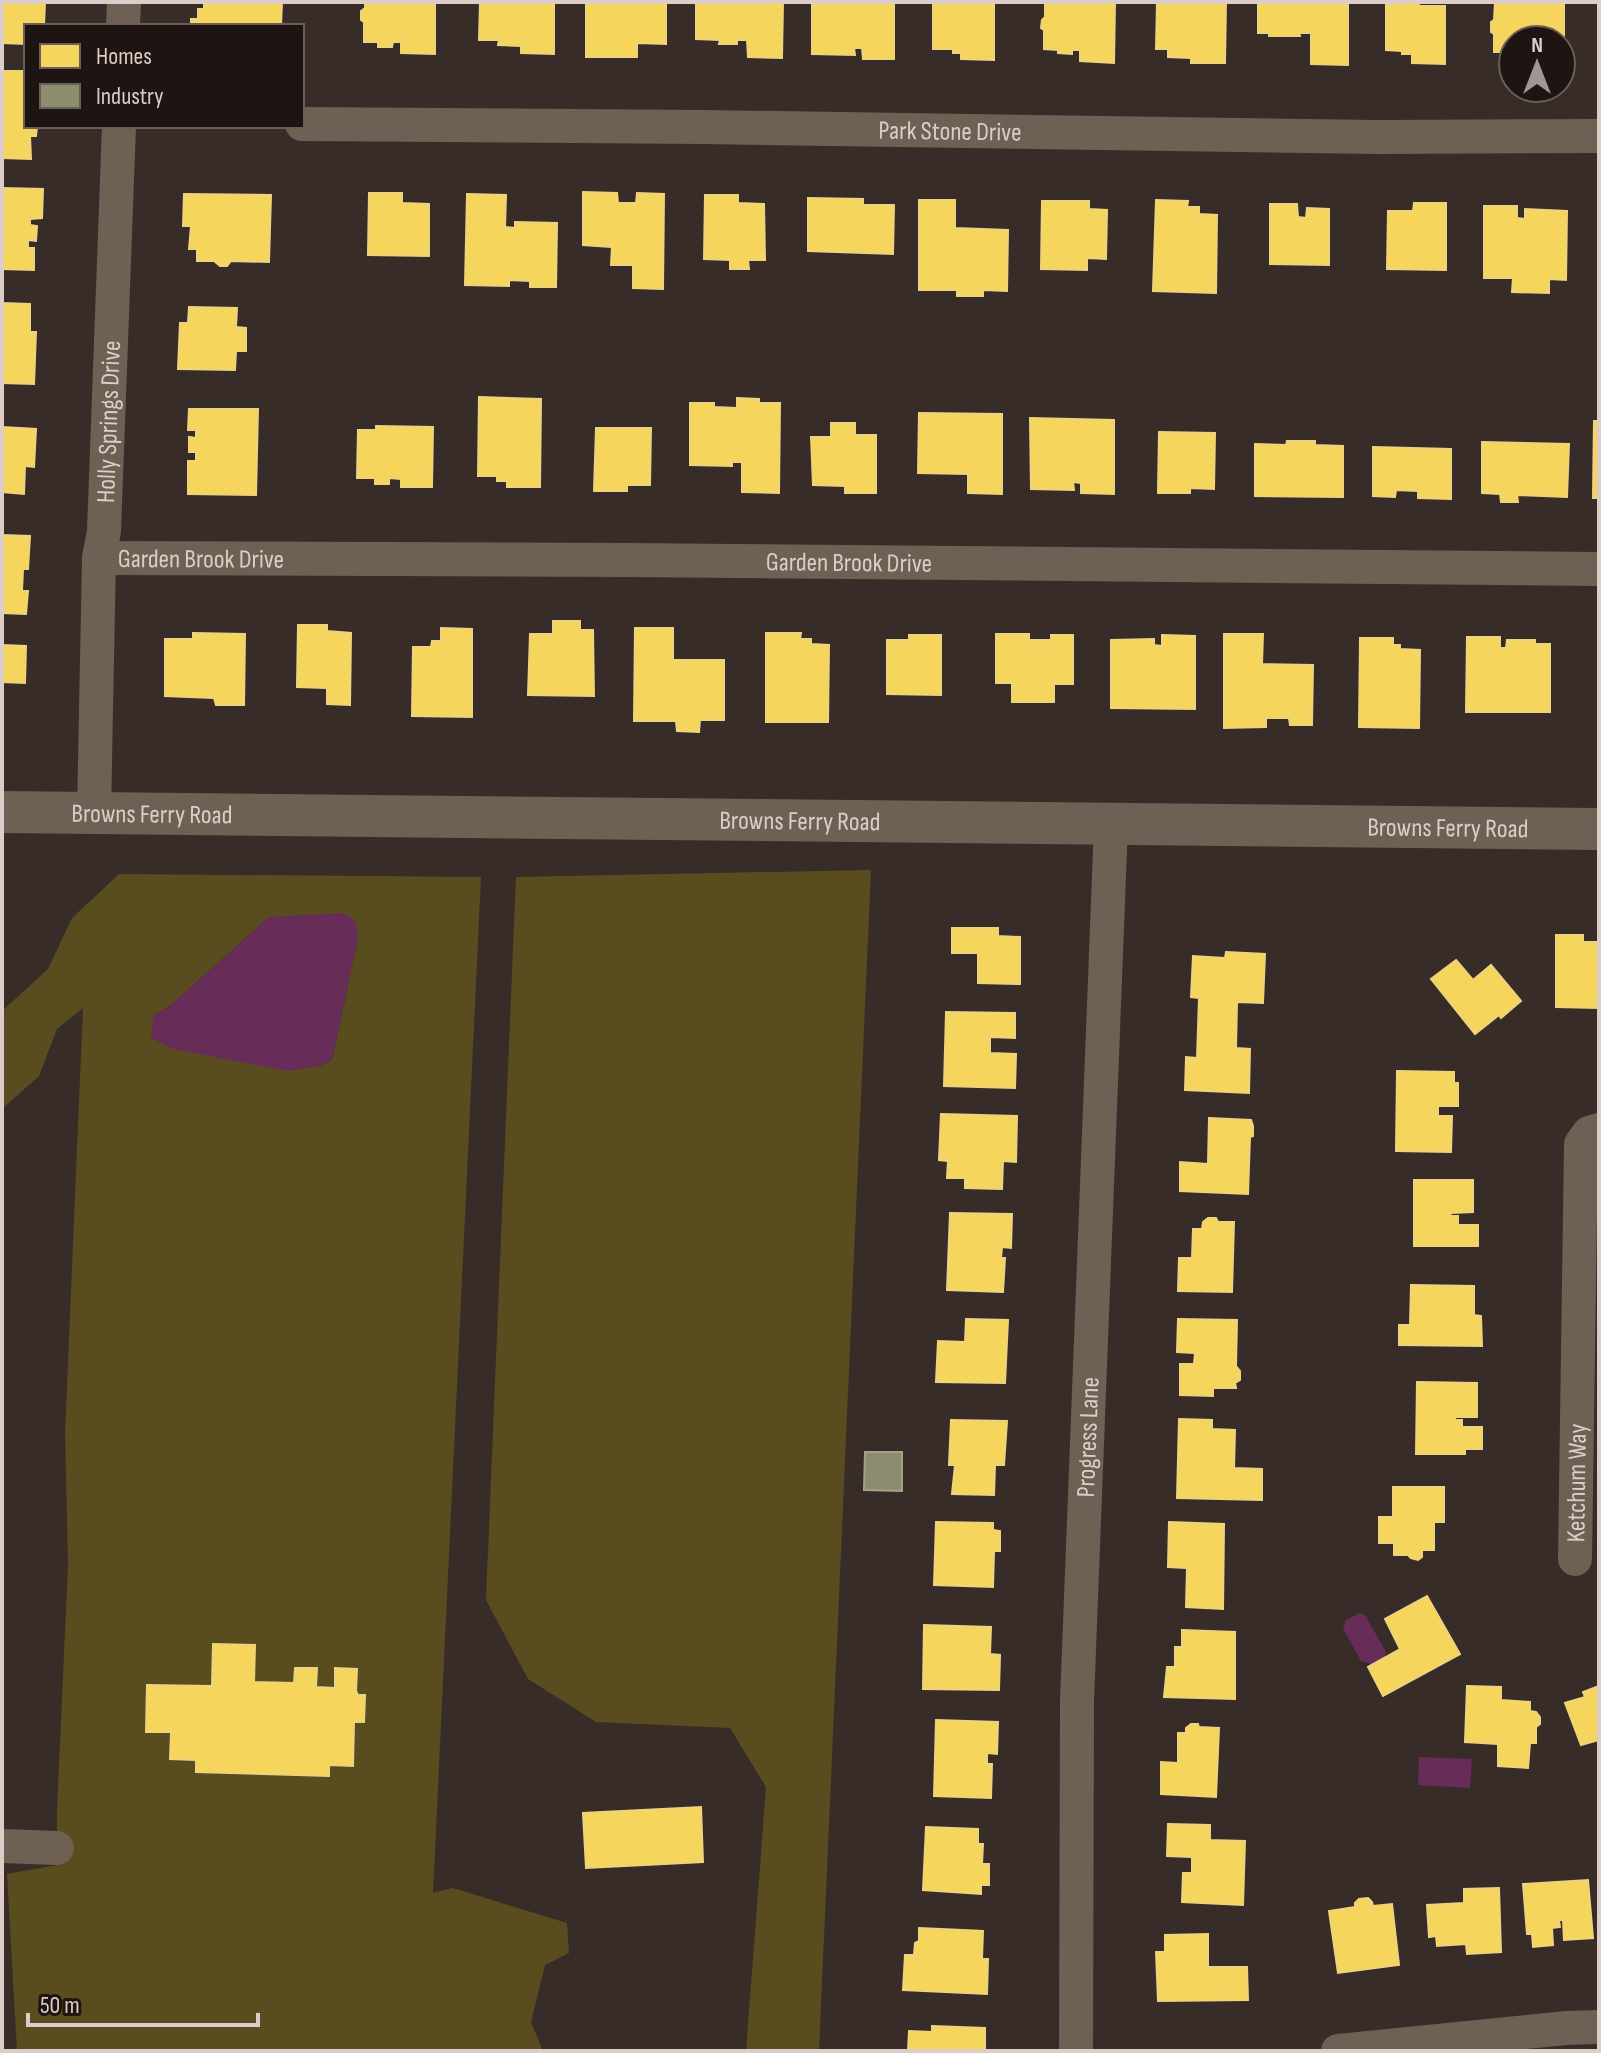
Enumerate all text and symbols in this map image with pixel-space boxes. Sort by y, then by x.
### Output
legend [24,24,304,128]
north arrow [1497,24,1577,104]
text: N [1531,32,1543,59]
text: Homes [96,42,152,71]
text: Industry [96,82,163,111]
street label: Park Stone Drive [878,116,1022,149]
street label: Holly Springs Drive [91,340,128,503]
street label: Garden Brook Drive [118,544,284,576]
street label: Garden Brook Drive [766,547,932,580]
street label: Browns Ferry Road [71,799,233,831]
street label: Browns Ferry Road [719,806,881,838]
street label: Browns Ferry Road [1367,813,1529,845]
street label: Progress Lane [1071,1376,1107,1498]
street label: Ketchum Way [1561,1423,1594,1543]
scale bar [28,1977,258,2027]
text: 50 m [40,1991,80,2020]

